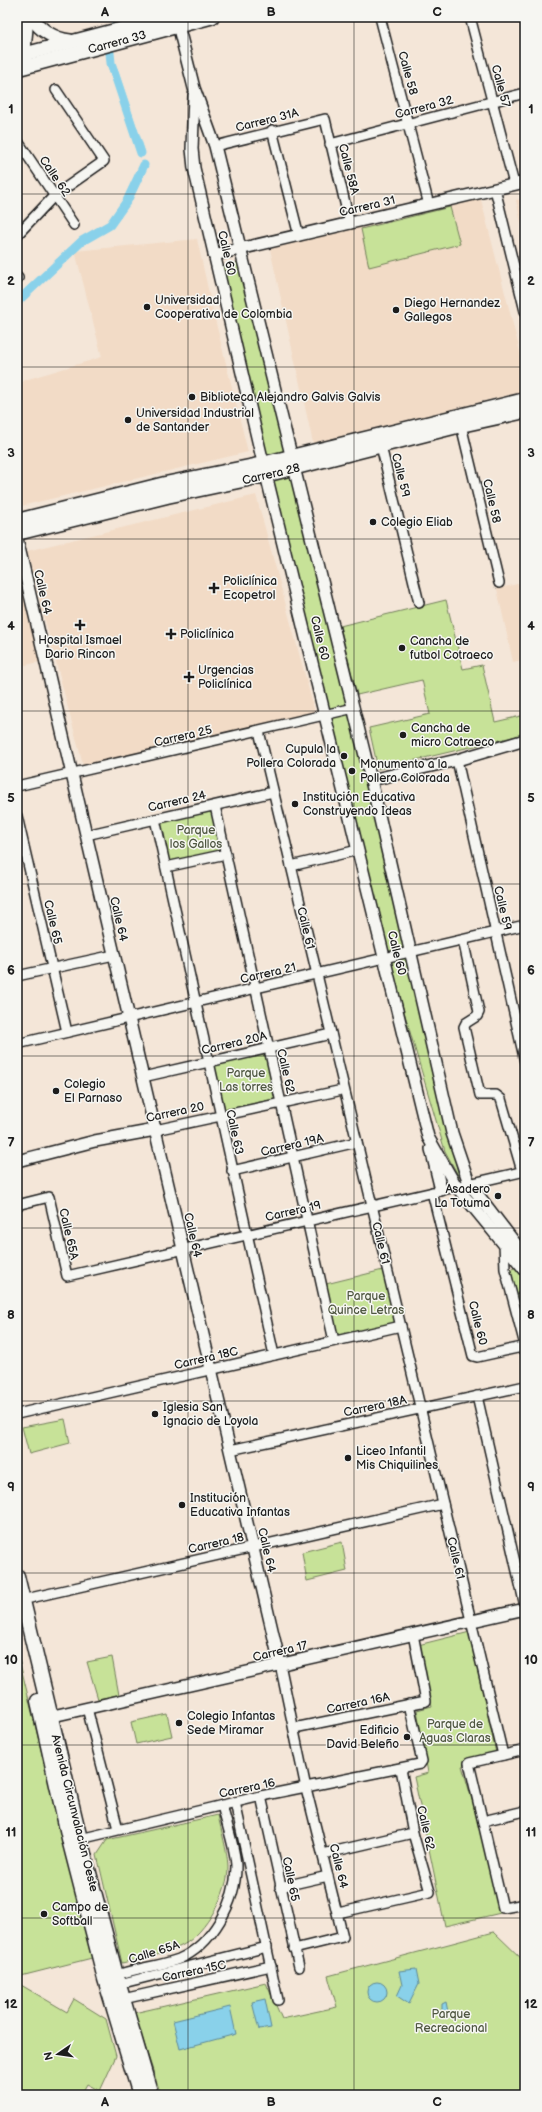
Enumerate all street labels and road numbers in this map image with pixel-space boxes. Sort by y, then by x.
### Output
street label: Carrera 33 [86,28,148,57]
street label: Calle 58 [394,50,421,97]
street label: Calle 57 [488,63,513,109]
street label: Carrera 32 [393,93,455,122]
street label: Carrera 31A [234,105,301,136]
street label: Calle 58A [335,142,362,197]
street label: Calle 62 [36,153,73,199]
street label: Carrera 31 [338,193,397,220]
street label: Calle 60 [214,229,239,277]
street label: Calle 59 [388,452,413,499]
street label: Carrera 28 [241,461,302,488]
street label: Calle 58 [479,478,504,525]
street label: Calle 64 [30,568,55,617]
street label: Calle 60 [307,614,332,662]
street label: Carrera 25 [153,723,214,750]
street label: Carrera 24 [147,787,208,815]
street label: Calle 59 [490,885,515,932]
street label: Calle 64 [106,895,131,944]
street label: Calle 65 [40,898,65,946]
street label: Calle 61 [293,906,318,951]
street label: Calle 60 [384,929,409,977]
street label: Carrera 21 [239,960,297,987]
street label: Carrera 20A [200,1029,269,1058]
street label: Calle 62 [273,1047,298,1095]
street label: Carrera 20 [145,1099,206,1126]
street label: Calle 63 [222,1108,247,1156]
street label: Carrera 19A [259,1131,326,1160]
street label: Carrera 19 [264,1198,322,1225]
street label: Calle 65A [55,1207,82,1262]
street label: Calle 64 [180,1211,205,1260]
street label: Calle 61 [368,1221,393,1266]
street label: Calle 60 [465,1299,490,1347]
street label: Carrera 18C [173,1344,240,1373]
street label: Carrera 18A [342,1392,409,1420]
street label: Calle 64 [254,1526,279,1575]
street label: Carrera 18 [187,1530,245,1557]
street label: Calle 61 [443,1536,468,1581]
street label: Carrera 17 [251,1638,309,1665]
street label: Carrera 16A [325,1689,392,1718]
street label: Avenida Circunvalación Oeste [48,1733,101,1893]
street label: Carrera 16 [218,1775,277,1802]
street label: Calle 62 [413,1804,438,1852]
street label: Calle 64 [326,1842,351,1891]
street label: Calle 65 [278,1855,303,1903]
street label: Calle 65A [127,1937,182,1967]
street label: Carrera 15C [161,1957,228,1986]

